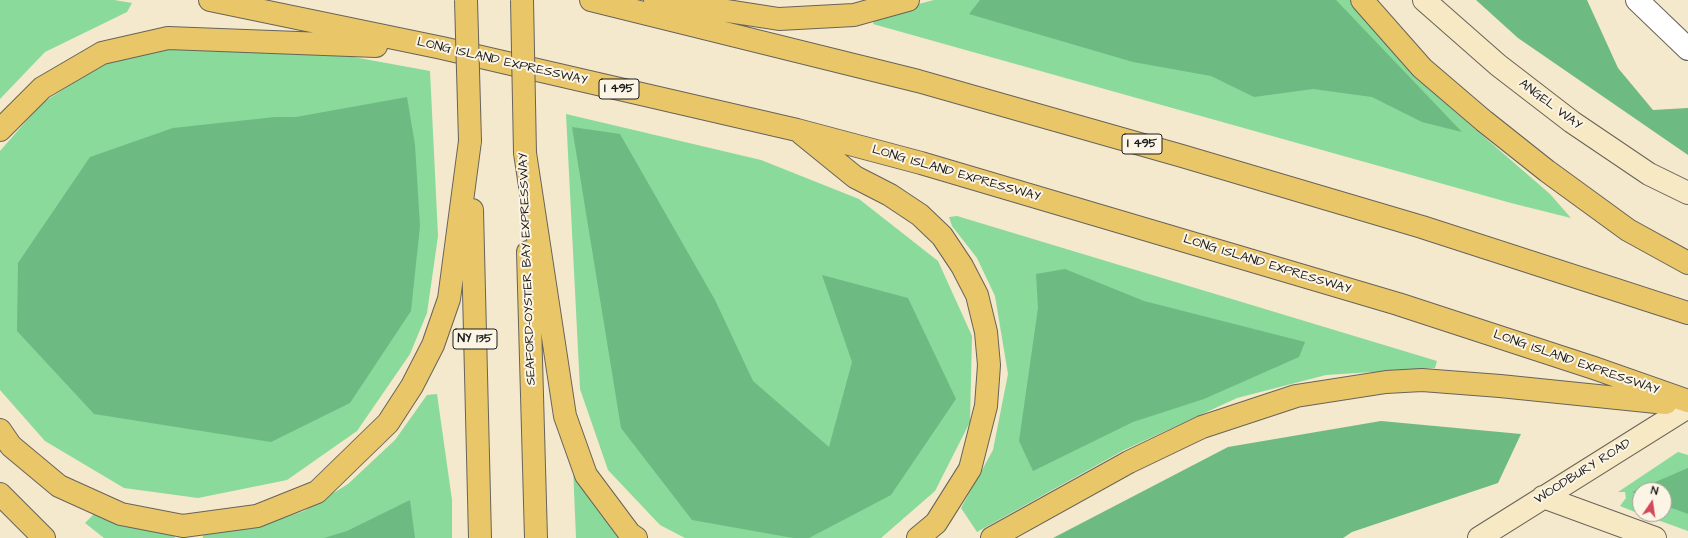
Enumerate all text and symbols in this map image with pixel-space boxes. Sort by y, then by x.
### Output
street label: LONG ISLAND EXPRESSWAY [415,35,589,89]
street label: ANGEL WAY [1515,76,1585,134]
road number: I 495 [599,79,639,99]
road number: I 495 [1122,134,1162,154]
street label: LONG ISLAND EXPRESSWAY [870,142,1042,206]
street label: SEAFORD-OYSTER BAY EXPRESSWAY [516,152,540,386]
street label: LONG ISLAND EXPRESSWAY [1181,232,1353,298]
street label: LONG ISLAND EXPRESSWAY [1491,327,1661,399]
road number: NY 135 [453,329,497,349]
street label: WOODBURY ROAD [1532,436,1634,508]
north arrow [1632,482,1672,522]
text: N [1650,483,1660,499]

